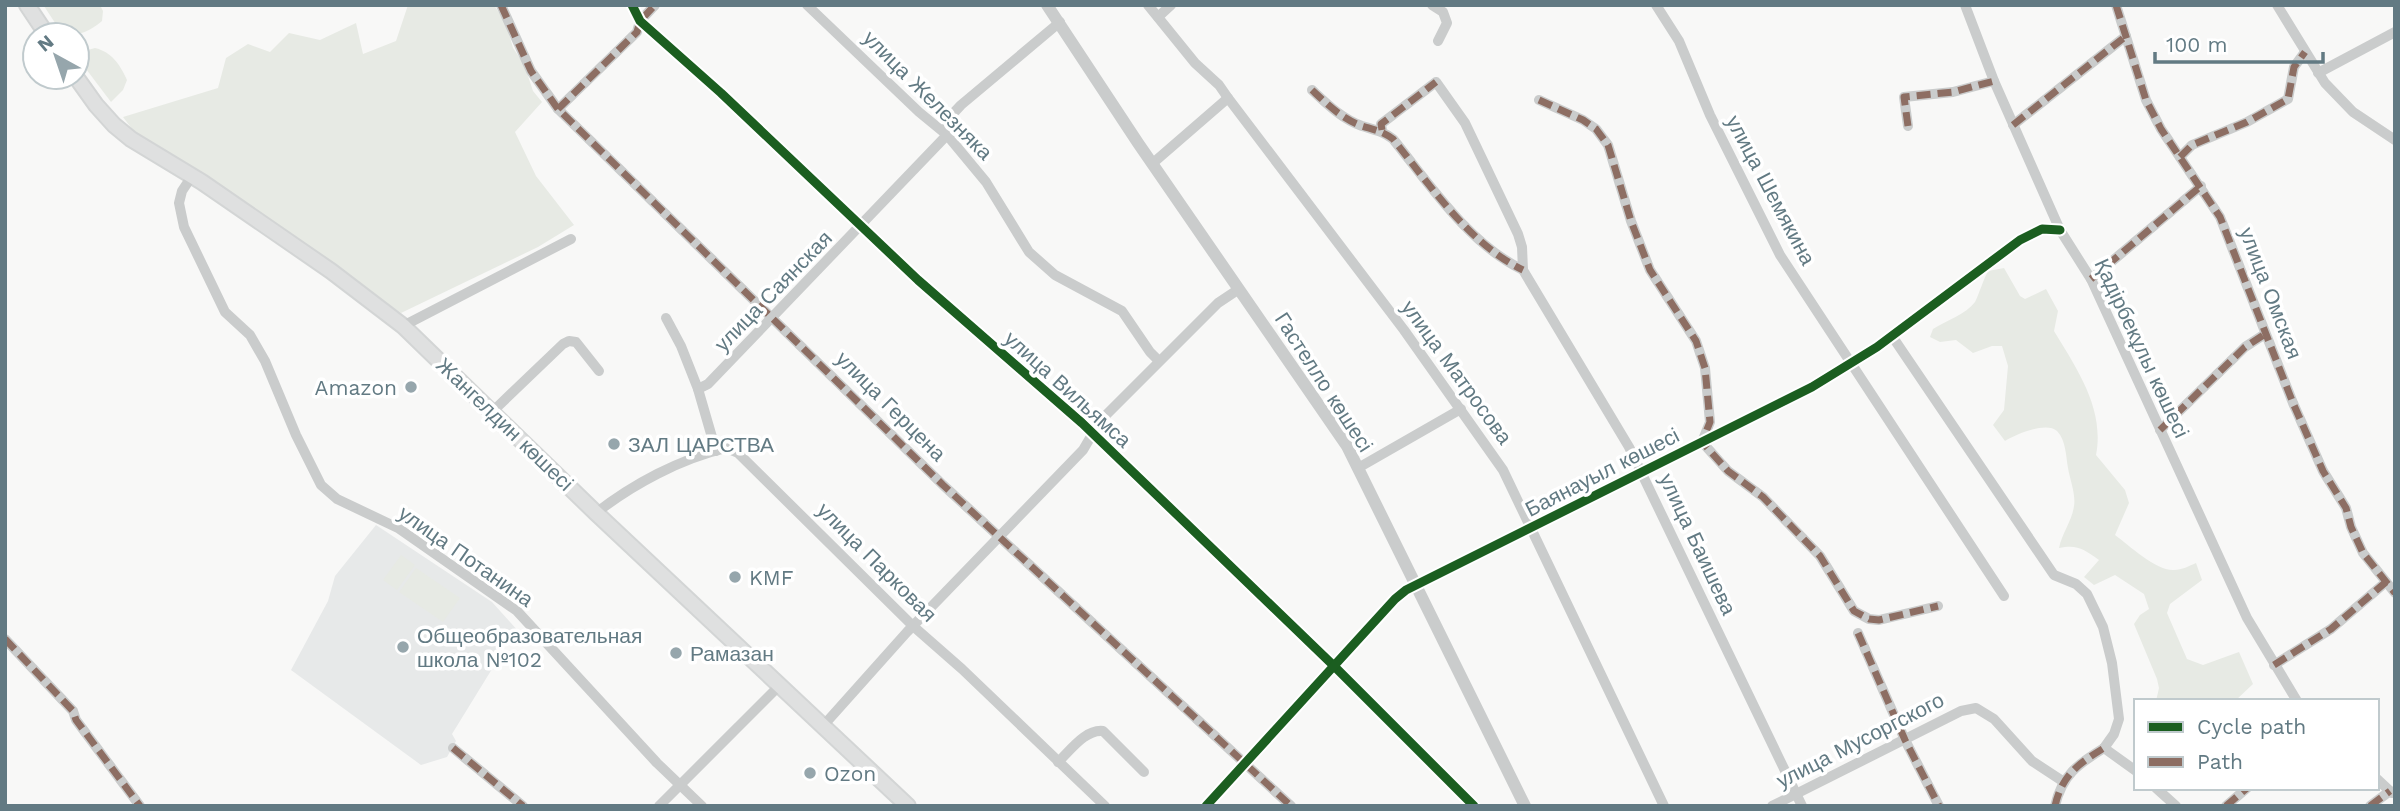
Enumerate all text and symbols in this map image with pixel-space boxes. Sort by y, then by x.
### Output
north arrow [21,21,91,91]
scale bar [2155,21,2323,65]
street label: улица Железняка [858,25,998,165]
text: N [33,30,58,57]
text: 100 m [2166,32,2228,57]
street label: улица Шемякина [1721,111,1821,269]
street label: улица Омская [2234,224,2308,362]
street label: улица Саянская [709,225,837,357]
street label: Қадірбекұлы көшесі [2090,254,2194,442]
street label: улица Матросова [1396,295,1518,449]
street label: Гастелло көшесі [1270,308,1378,456]
street label: улица Вильямса [1000,326,1137,453]
street label: улица Герцена [831,346,951,466]
street label: Жангелдин көшесі [431,352,579,496]
place label: Amazon [315,375,397,400]
marker: Amazon [403,379,419,395]
street label: Баянауыл көшесі [1521,422,1683,522]
place label: ЗАЛ ЦАРСТВА [628,432,774,457]
marker: ЗАЛ ЦАРСТВА [606,436,622,452]
street label: улица Баишева [1654,469,1742,619]
street label: улица Парковая [812,497,942,627]
street label: улица Потанина [394,500,538,612]
place label: KMF [749,565,794,590]
marker: KMF [727,569,743,585]
place label: Общеобразовательная школа №102 [417,623,642,672]
marker: Общеобразовательная школа №102 [395,639,411,655]
place label: Рамазан [690,641,774,666]
marker: Рамазан [668,645,684,661]
street label: улица Мусоргского [1772,687,1948,793]
legend [2134,699,2379,790]
text: Cycle path [2197,714,2306,739]
text: Path [2197,749,2243,774]
place label: Ozon [824,761,876,786]
marker: Ozon [802,765,818,781]

